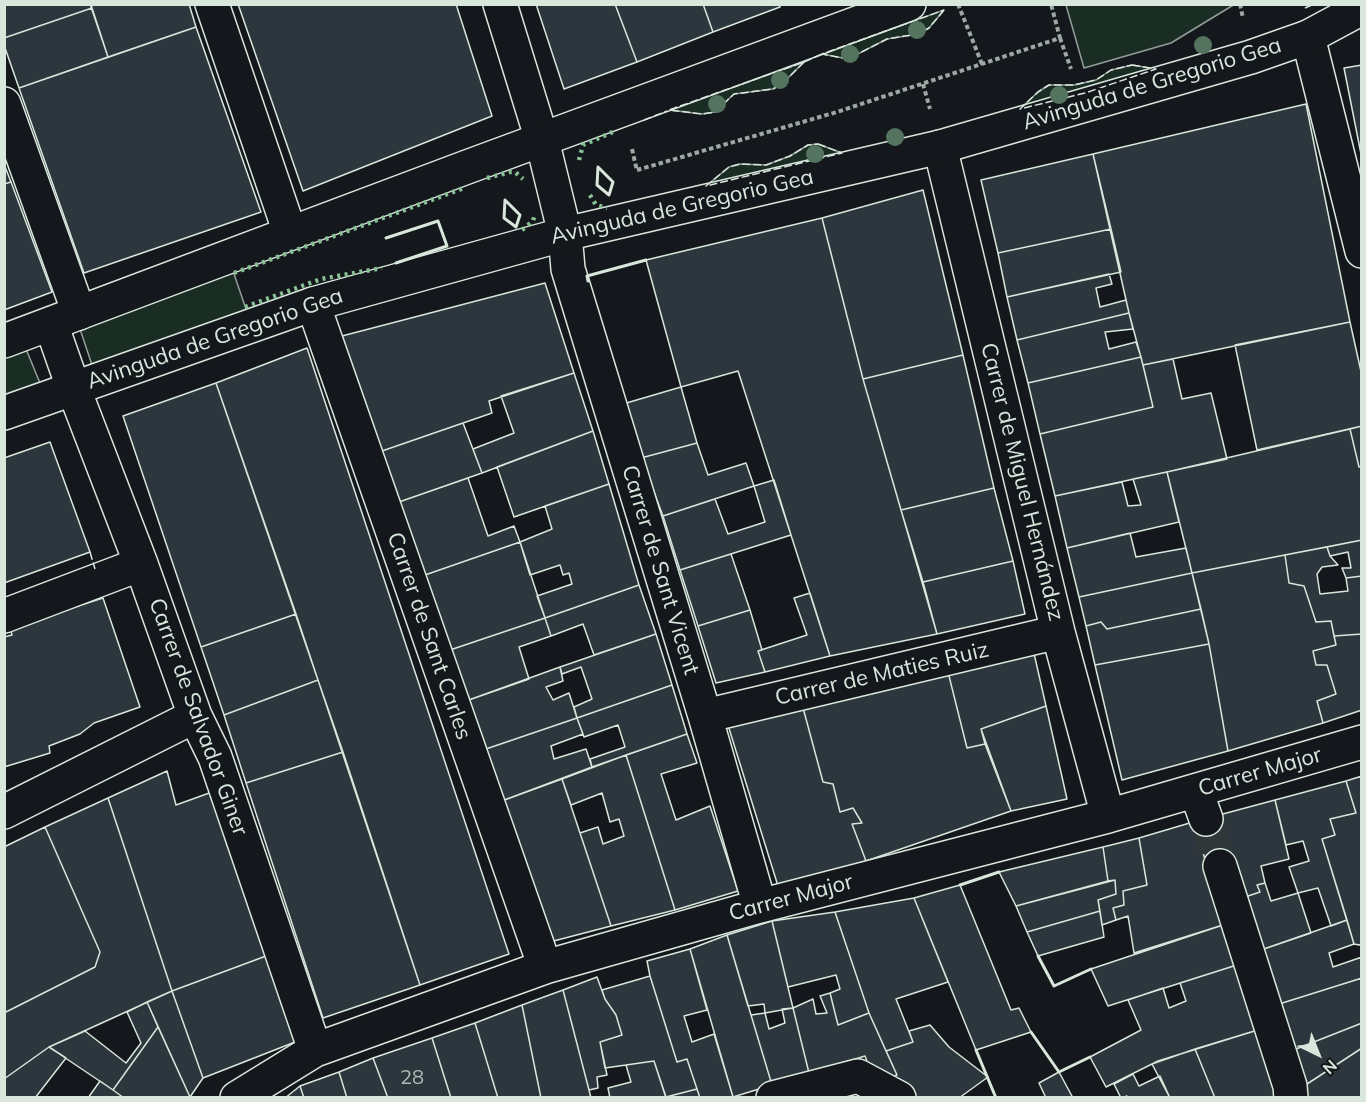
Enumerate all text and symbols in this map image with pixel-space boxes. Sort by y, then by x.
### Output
street label: Avinguda de Gregorio Gea [1020,32,1284,136]
street label: Avinguda de Gregorio Gea [548,164,816,250]
street label: Avinguda de Gregorio Gea [84,283,346,395]
street label: Carrer de Miguel Hernández [975,340,1069,624]
street label: Carrer de Sant Vicent [616,462,704,678]
street label: Carrer de Sant Carles [381,529,477,743]
street label: Carrer de Salvador Giner [143,595,253,839]
street label: Carrer de Maties Ruiz [773,637,991,711]
street label: Carrer Major [1195,742,1325,802]
street label: Carrer Major [726,869,856,927]
north arrow [1288,1024,1348,1084]
text: N [1319,1056,1342,1079]
house number: 28 [400,1066,424,1090]

